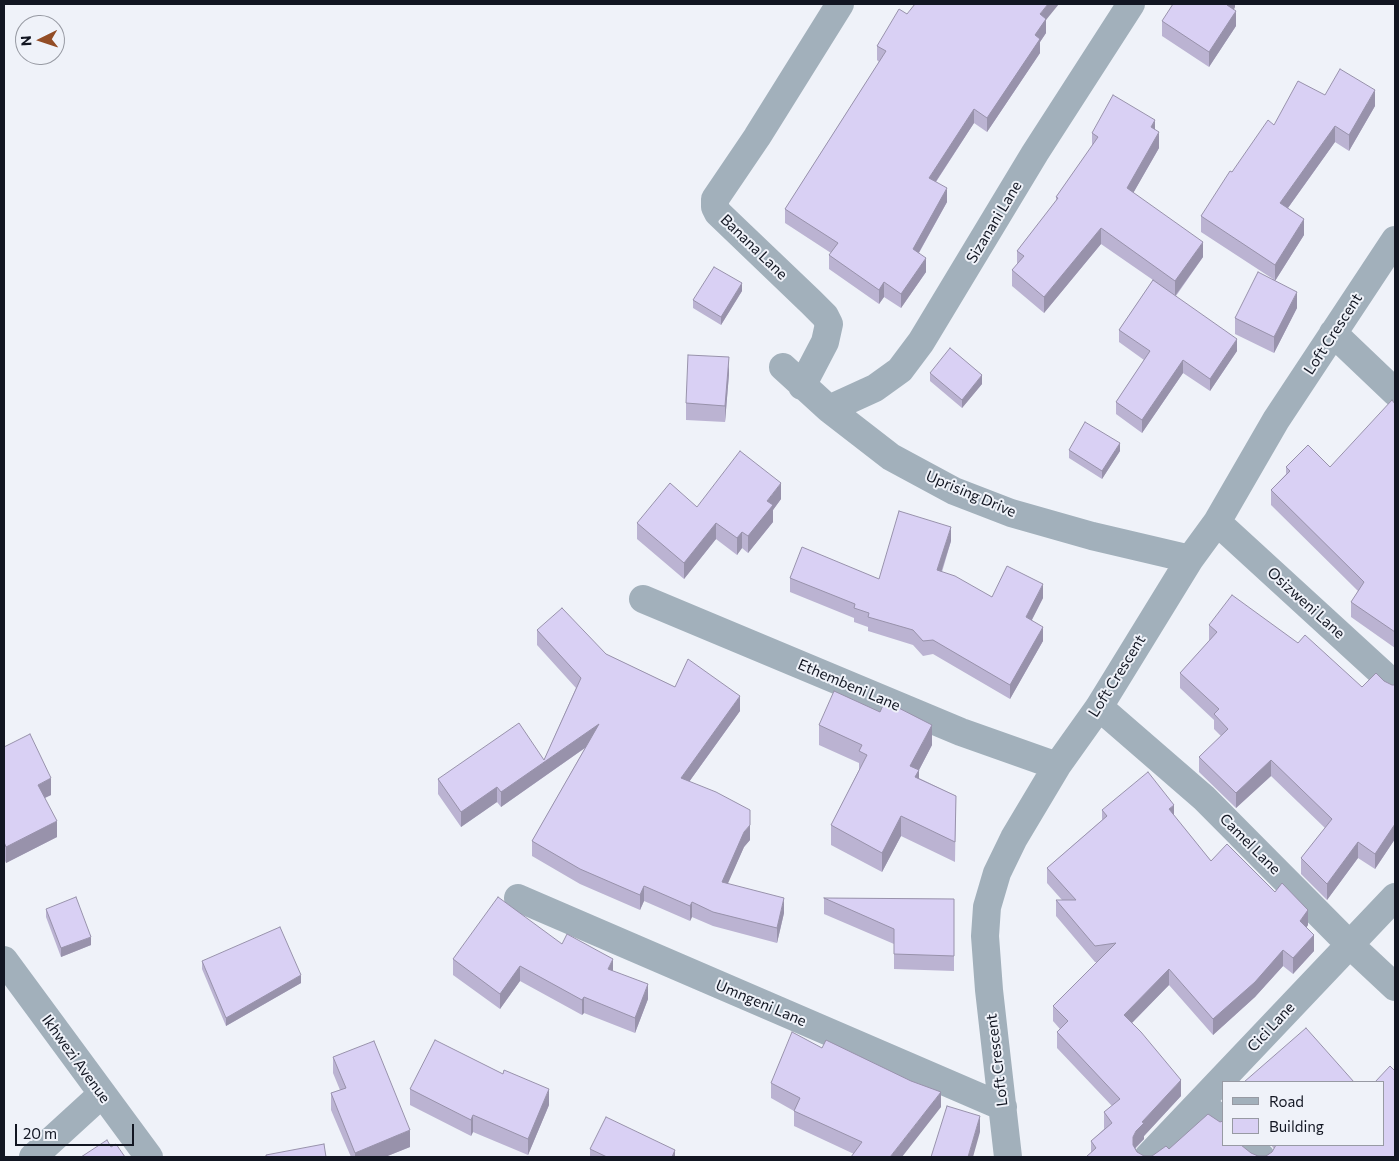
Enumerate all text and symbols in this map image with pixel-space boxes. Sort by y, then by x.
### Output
north arrow [15,15,65,65]
text: N [17,35,34,47]
street label: Sizanani Lane [962,178,1026,266]
street label: Banana Lane [717,211,791,283]
street label: Loft Crescent [1300,290,1366,378]
street label: Uprising Drive [923,467,1019,521]
street label: Osizweni Lane [1263,563,1349,643]
street label: Loft Crescent [1085,632,1149,720]
street label: Ethembeni Lane [795,655,903,715]
street label: Camel Lane [1216,810,1284,878]
street label: Umngeni Lane [713,976,809,1030]
street label: Cici Lane [1244,998,1298,1056]
street label: Ikhwezi Avenue [38,1011,114,1107]
street label: Loft Crescent [982,1013,1012,1107]
legend [1222,1081,1384,1146]
text: Road [1269,1092,1304,1110]
scale bar [18,1114,136,1146]
text: Building [1269,1117,1324,1135]
text: 20 m [23,1124,57,1142]

